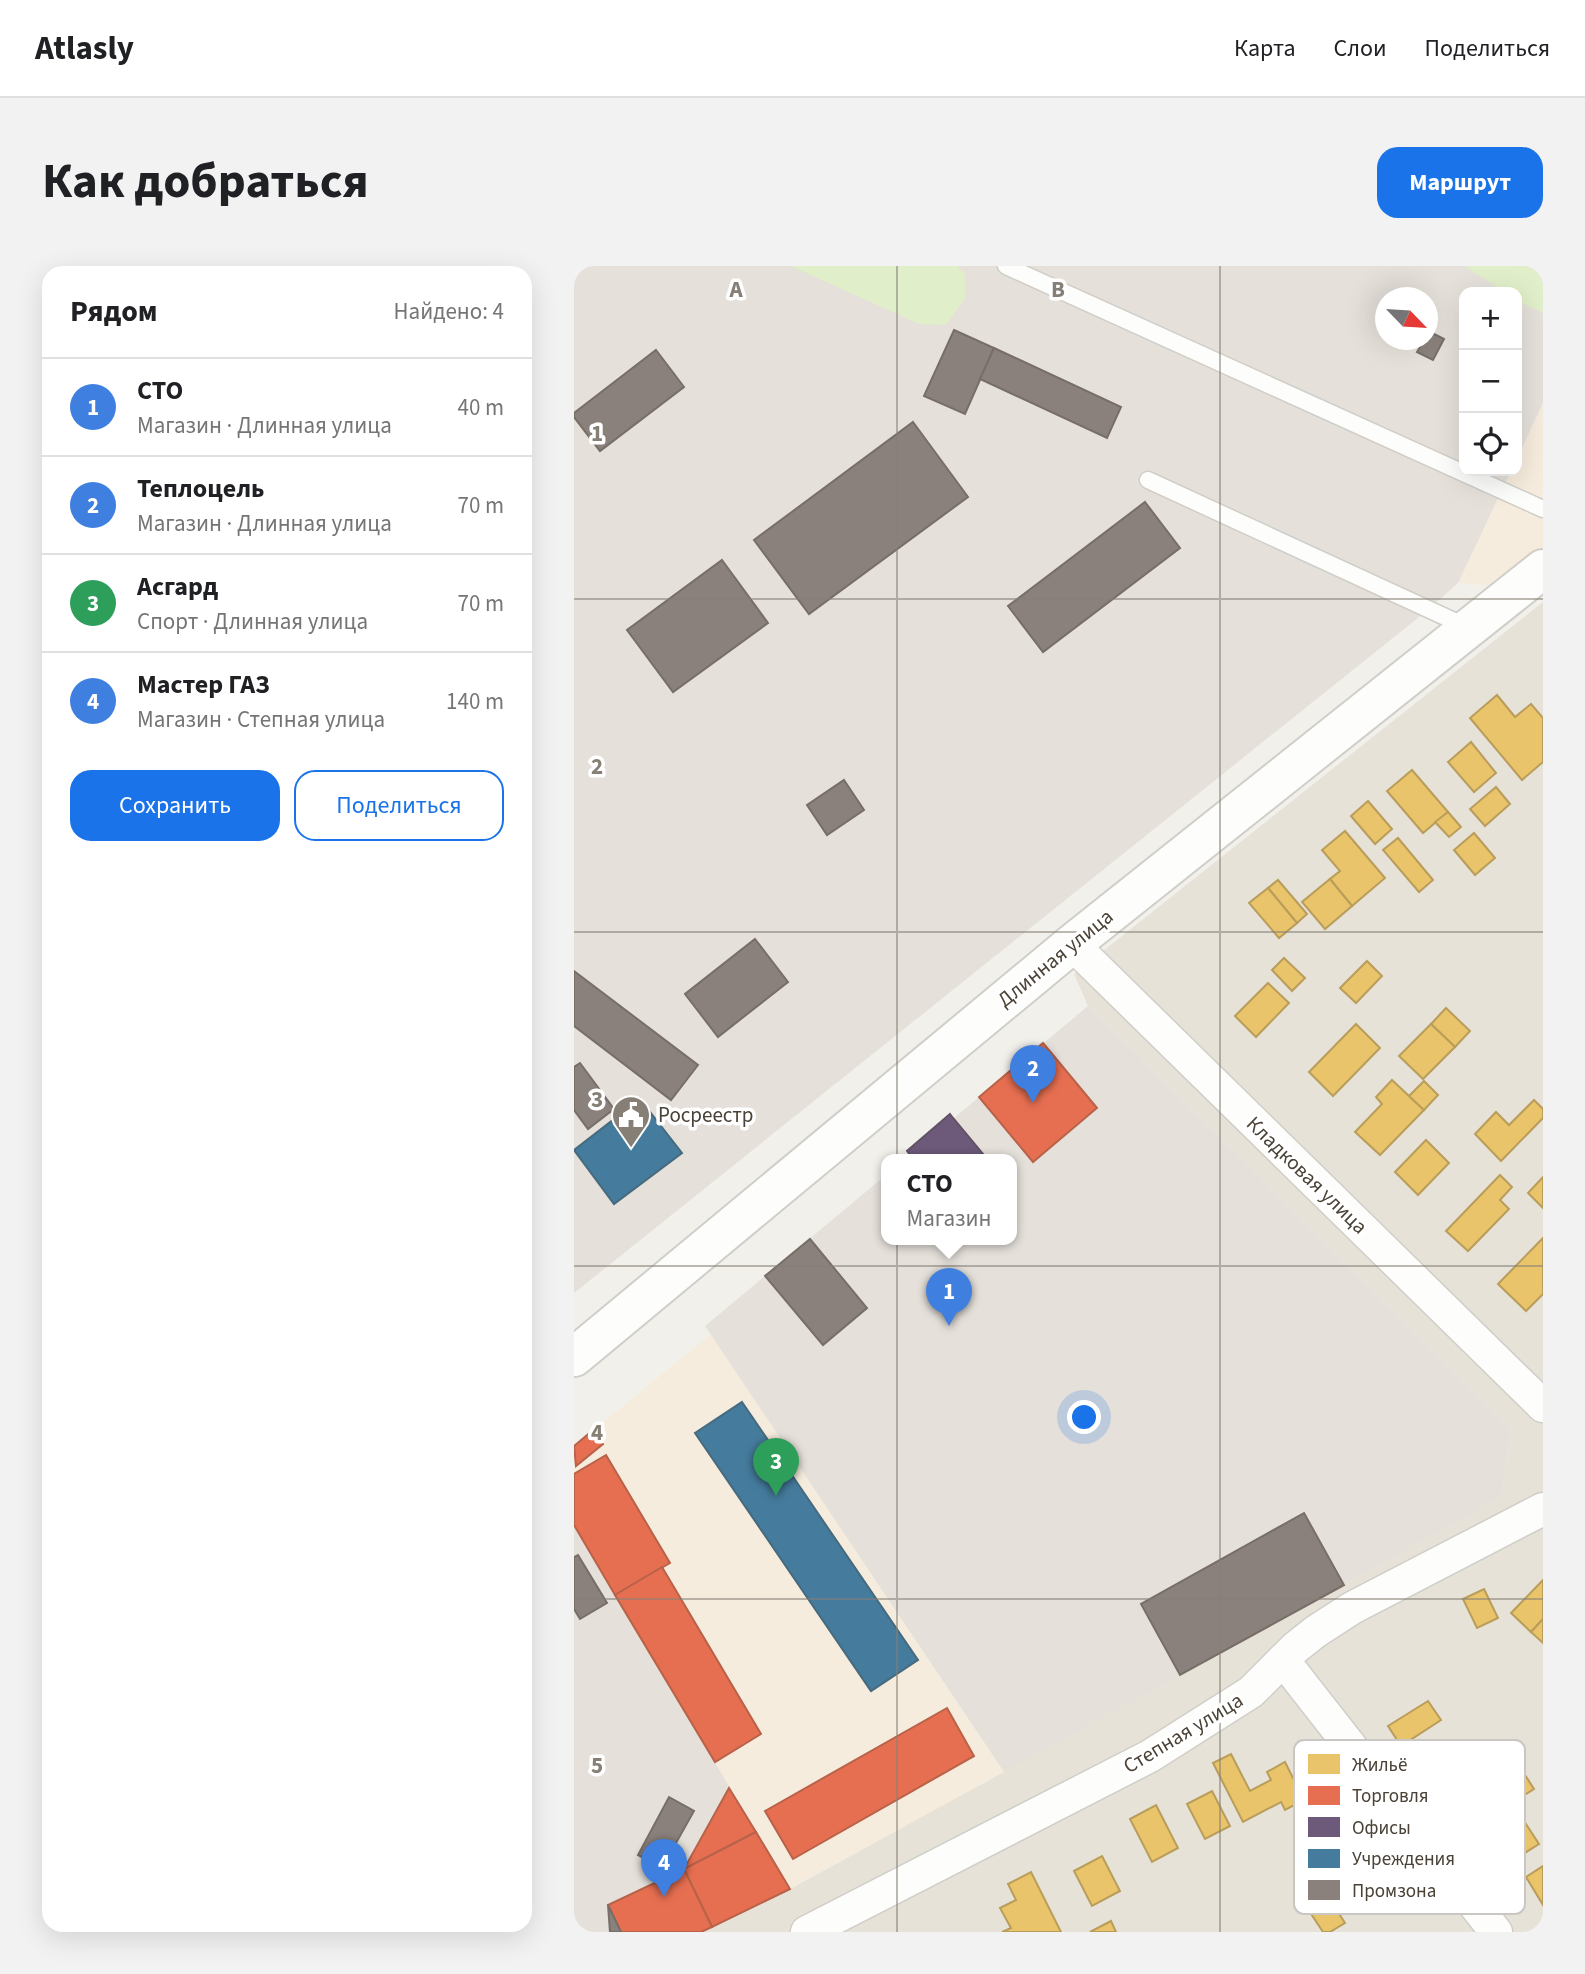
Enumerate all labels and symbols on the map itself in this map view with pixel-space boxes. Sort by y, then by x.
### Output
text: A [728,273,743,306]
text: B [1051,273,1065,306]
north arrow [1375,287,1438,350]
text: 1 [591,417,603,450]
text: 2 [591,750,603,783]
street label: Длинная улица [991,902,1119,1014]
pin: 2 [1010,1045,1056,1103]
text: 3 [591,1083,603,1116]
public building icon: Росреестр [610,1094,652,1149]
place label: Росреестр [658,1100,754,1130]
street label: Кладковая улица [1240,1109,1374,1241]
pin: 1 [926,1268,972,1326]
your location [1067,1400,1101,1434]
text: 4 [591,1416,603,1449]
pin: 3 [753,1438,799,1496]
street label: Степная улица [1117,1685,1249,1781]
legend [1294,1740,1525,1914]
text: 5 [591,1749,603,1782]
text: Жильё [1352,1752,1407,1779]
text: Торговля [1352,1783,1429,1810]
text: Офисы [1352,1815,1411,1842]
pin: 4 [641,1839,687,1897]
text: Учреждения [1352,1846,1455,1873]
text: Промзона [1352,1878,1436,1905]

